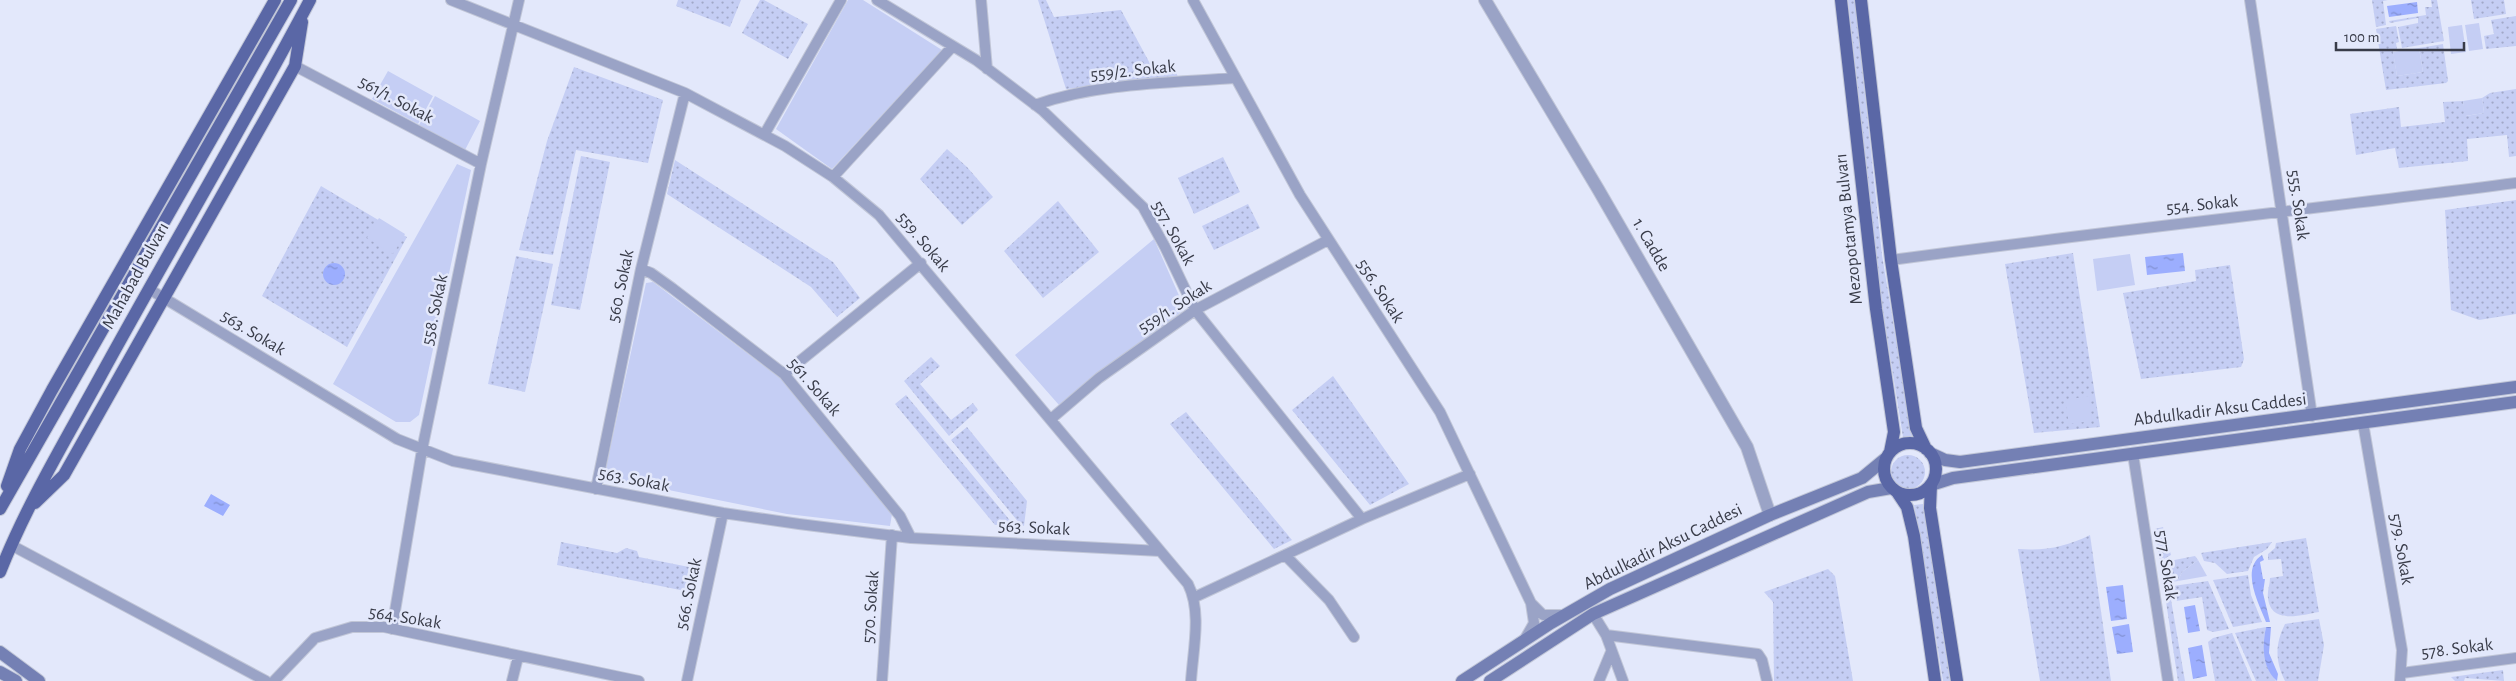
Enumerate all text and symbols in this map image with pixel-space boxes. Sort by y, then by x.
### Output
scale bar [2336,20,2464,52]
text: 100 m [2344,30,2379,45]
street label: 559/2. Sokak [1090,58,1177,84]
street label: 561/1. Sokak [356,73,437,128]
street label: Mezopotamya Bulvarı [1832,153,1866,305]
street label: 555. Sokak [2284,169,2312,242]
street label: 554. Sokak [2165,192,2240,218]
street label: 557. Sokak [1148,198,1198,269]
street label: 559. Sokak [893,209,954,276]
street label: 1. Cadde [1629,215,1673,275]
street label: Mahabad Bulvarı [99,220,173,332]
street label: 560. Sokak [605,247,638,324]
street label: 556. Sokak [1353,256,1408,327]
street label: 558. Sokak [419,272,451,347]
street label: 559/1. Sokak [1135,276,1215,337]
street label: 563. Sokak [218,307,289,360]
street label: 561. Sokak [784,354,844,420]
street label: Abdulkadir Aksu Caddesi [2132,390,2308,430]
street label: 563. Sokak [597,464,672,496]
street label: Abdulkadir Aksu Caddesi [1581,501,1745,593]
street label: 579. Sokak [2386,512,2416,587]
street label: 563. Sokak [998,517,1071,539]
street label: 577. Sokak [2152,529,2181,602]
street label: 566. Sokak [673,556,706,632]
street label: 570. Sokak [859,569,883,644]
street label: 564. Sokak [367,603,443,633]
street label: 578. Sokak [2420,636,2495,662]

